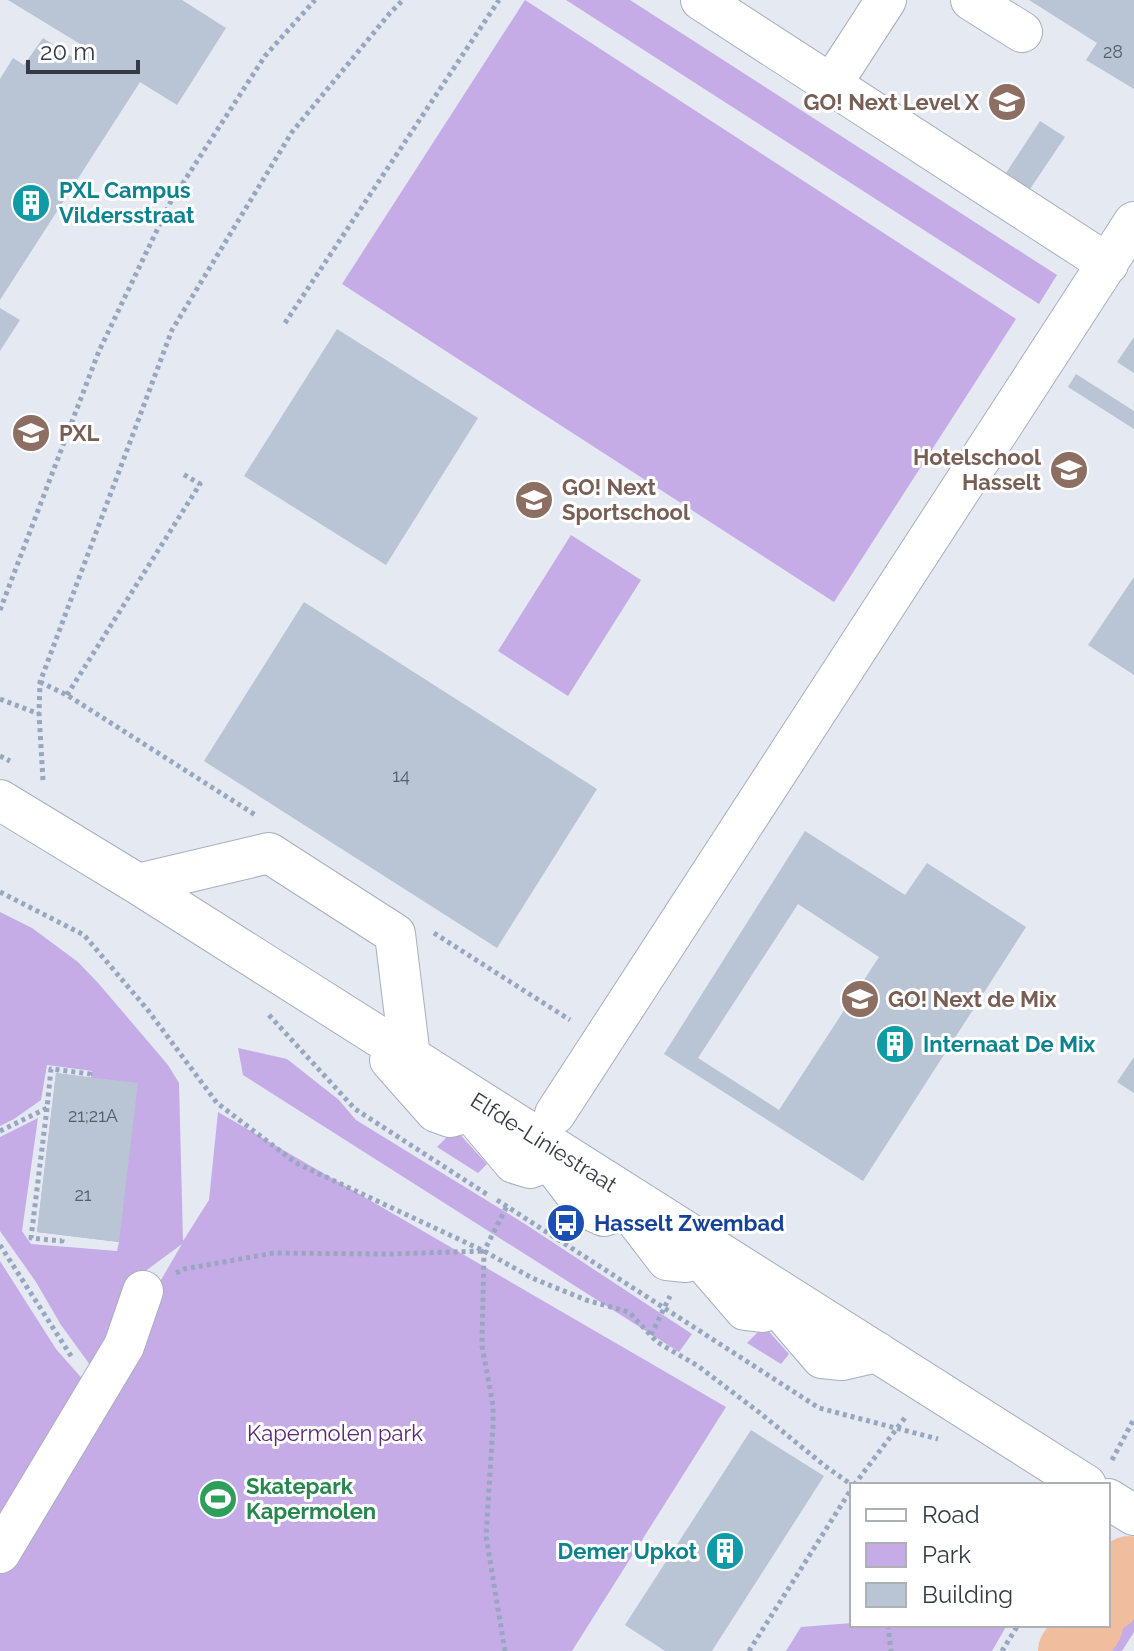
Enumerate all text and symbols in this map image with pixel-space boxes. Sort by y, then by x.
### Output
scale bar [28,24,138,74]
text: 20 m [40,37,95,66]
house number: 28 [1103,41,1123,62]
school or university icon: GO! Next Level X [986,81,1028,123]
place label: GO! Next Level X [804,89,980,115]
place label: PXL Campus Vildersstraat [59,177,195,228]
building icon: PXL Campus Vildersstraat [10,182,52,224]
school or university icon: PXL [10,412,52,454]
place label: PXL [59,420,100,446]
place label: Hotelschool Hasselt [913,444,1042,495]
school or university icon: Hotelschool Hasselt [1048,449,1090,491]
place label: GO! Next Sportschool [562,474,691,525]
school or university icon: GO! Next Sportschool [513,479,555,521]
house number: 14 [392,765,410,786]
school or university icon: GO! Next de Mix [839,978,881,1020]
place label: GO! Next de Mix [888,986,1057,1012]
building icon: Internaat De Mix [874,1023,916,1065]
place label: Internaat De Mix [923,1031,1096,1057]
street label: Elfde-Liniestraat [466,1087,622,1198]
house number: 21;21A [68,1105,118,1126]
house number: 21 [74,1184,92,1205]
bus stop icon: Hasselt Zwembad [545,1202,587,1244]
place label: Hasselt Zwembad [594,1210,784,1236]
park label: Kapermolen park [247,1420,423,1446]
place label: Skatepark Kapermolen [246,1473,376,1524]
sports icon: Skatepark Kapermolen [197,1478,239,1520]
legend [850,1483,1110,1627]
text: Road [922,1500,980,1529]
building icon: Demer Upkot [704,1530,746,1572]
place label: Demer Upkot [558,1538,698,1564]
text: Park [922,1540,971,1569]
text: Building [922,1580,1013,1609]

